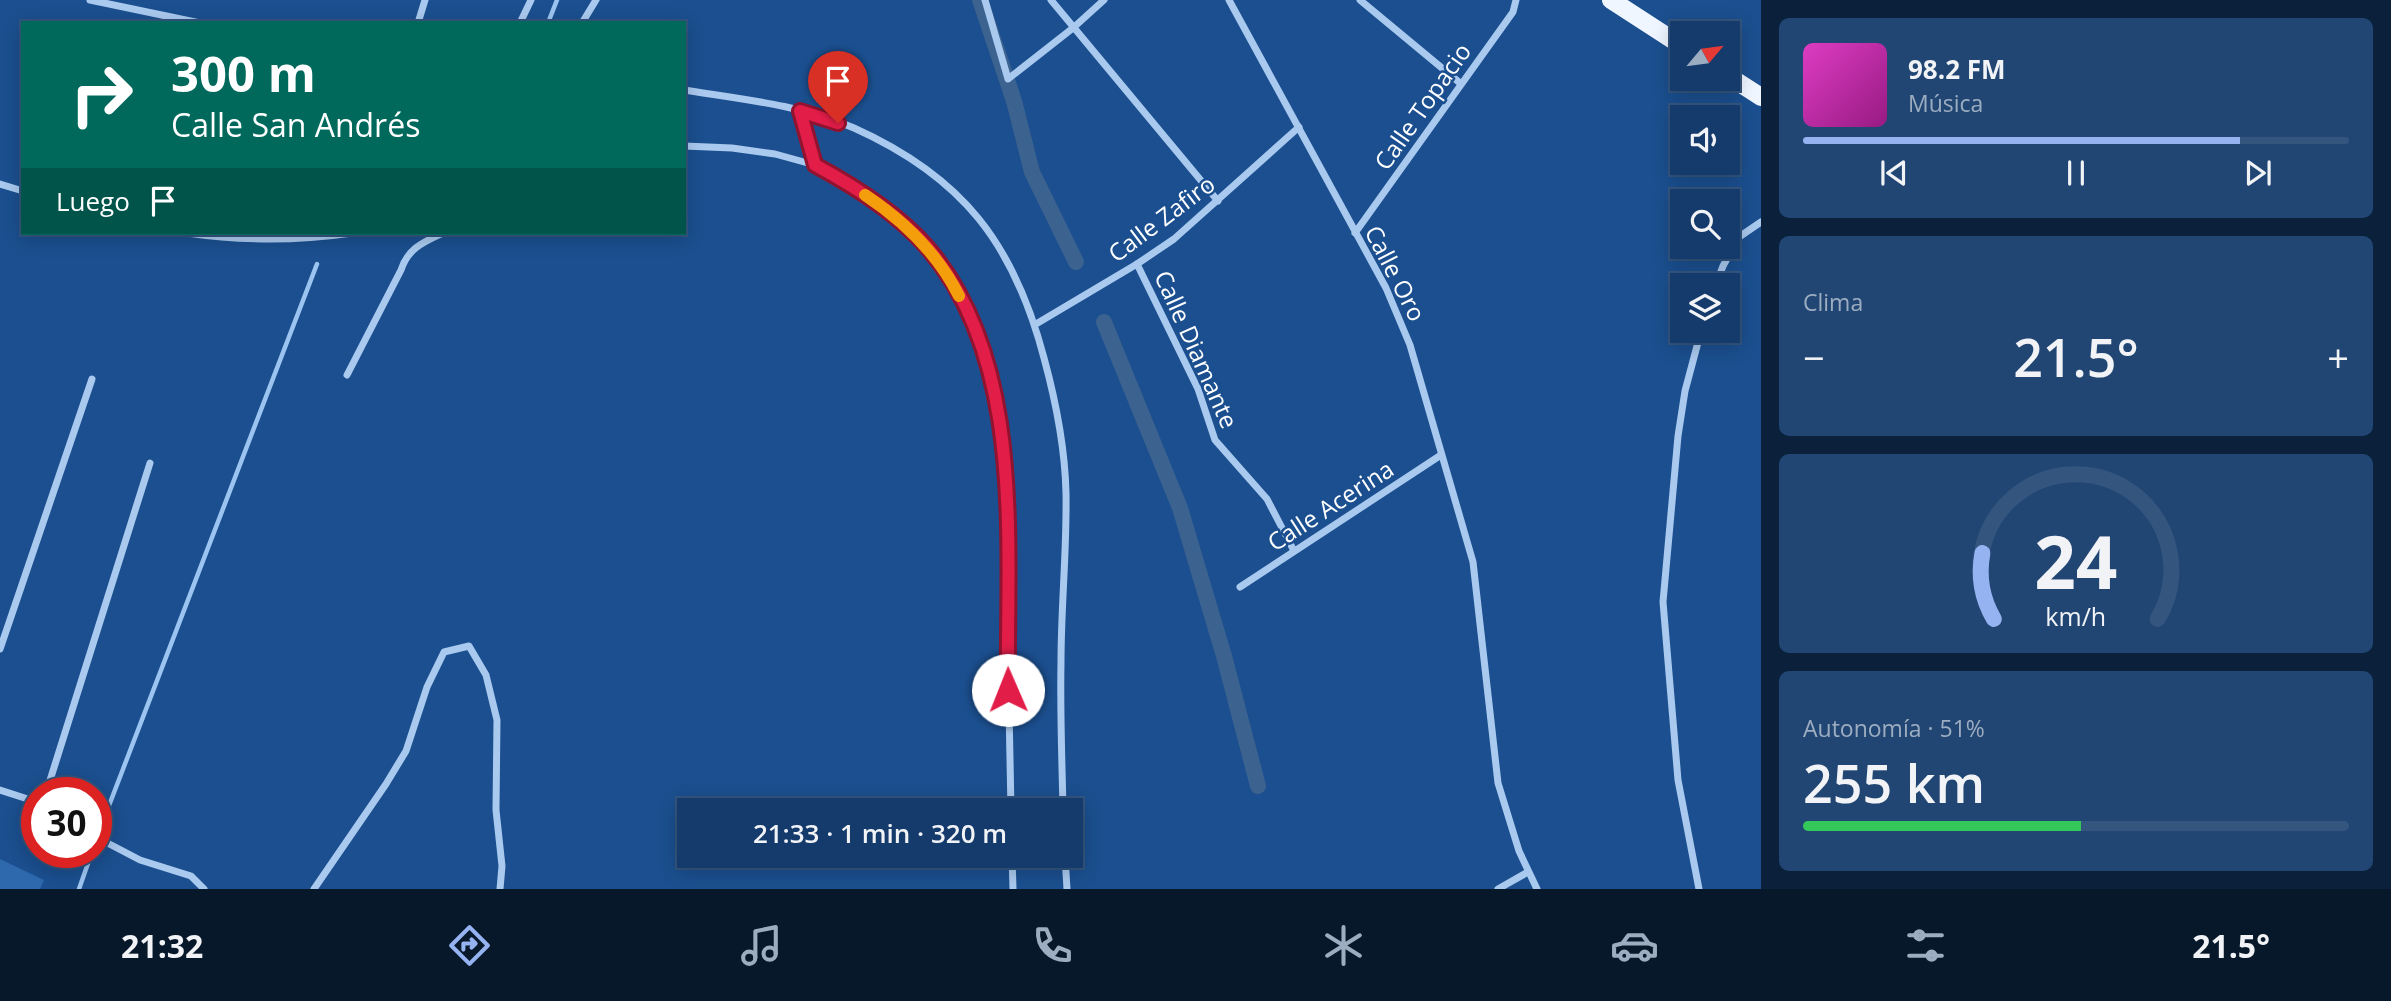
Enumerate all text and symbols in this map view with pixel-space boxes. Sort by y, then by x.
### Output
north arrow [1670,21,1740,91]
map controls [1670,21,1740,343]
street label: Calle Topacio [1366,36,1478,176]
text: 300 m [171,40,316,106]
icon: right [56,49,147,140]
pin [808,51,868,123]
text: 98.2 FM [1908,51,2006,87]
icon: arrive [819,62,857,100]
text: Música [1908,87,1983,119]
text: Calle San Andrés [171,103,420,146]
button: sound [1670,105,1740,175]
icon: previous [1875,154,1913,192]
icon: pause [2057,154,2095,192]
icon: next [2239,154,2277,192]
street label: Calle Zafiro [1101,167,1221,269]
icon: arrive [144,182,182,220]
text: Luego [56,183,130,219]
button: search [1670,189,1740,259]
street label: Calle Oro [1358,220,1434,326]
street label: Calle Diamante [1147,265,1247,433]
button: layers [1670,273,1740,343]
text: Clima [1803,286,1863,318]
text: 21.5° [2013,321,2139,392]
text: − [1803,331,1825,383]
text: + [2327,331,2349,383]
street label: Calle Acerina [1260,452,1400,558]
text: 24 [2034,512,2118,611]
text: km/h [2046,599,2106,633]
position arrow [971,653,1045,727]
text: Autonomía · 51% [1803,712,1985,744]
text: 255 km [1803,747,1985,818]
speed limit sign: 30 [21,777,112,868]
text: 21:33 · 1 min · 320 m [753,815,1007,851]
icon: directions [445,921,494,970]
icon: music [737,921,786,970]
icon: phone [1028,921,1077,970]
icon: climate [1319,921,1368,970]
icon: car [1610,921,1659,970]
icon: filters [1901,921,1950,970]
text: 21:32 [121,924,203,967]
text: 21.5° [2192,924,2270,967]

